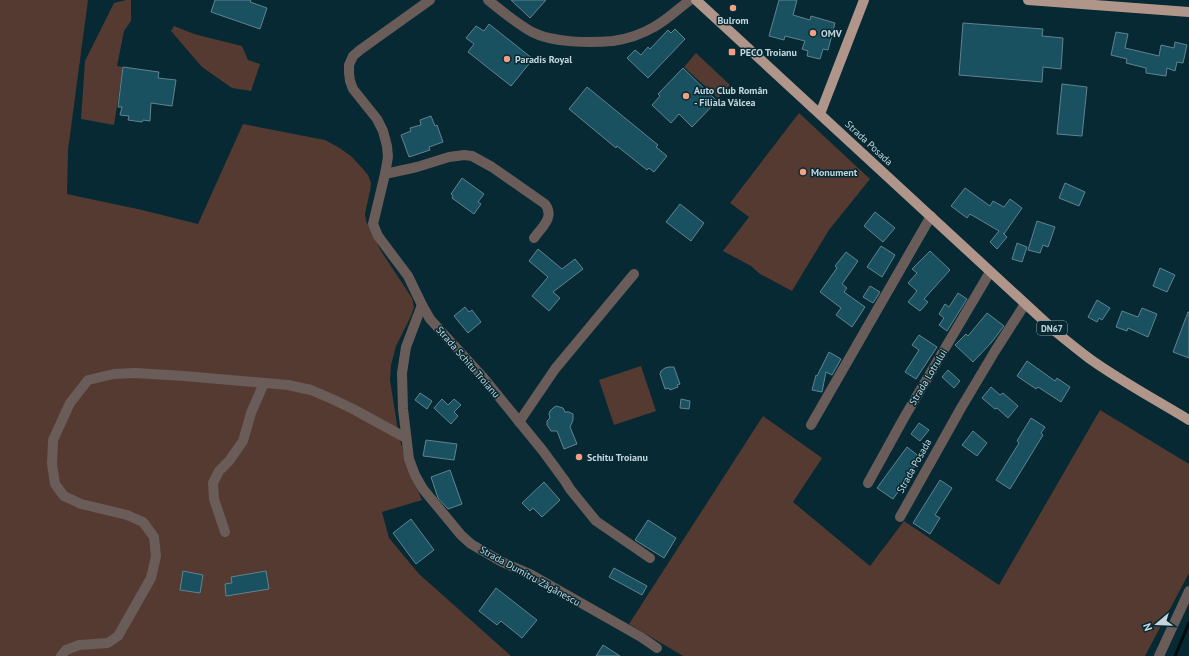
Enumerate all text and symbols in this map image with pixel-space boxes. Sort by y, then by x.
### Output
marker: Bulrom [728,3,738,13]
place label: Bulrom [717,14,749,27]
place label: OMV [821,27,843,40]
marker: OMV [808,28,818,38]
place label: PECO Troianu [740,46,797,59]
marker: PECO Troianu [727,47,737,57]
place label: Paradis Royal [515,53,572,66]
marker: Paradis Royal [502,54,512,64]
place label: Auto Club Român - Filiala Vâlcea [694,84,768,109]
marker: Auto Club Român - Filiala Vâlcea [681,91,691,101]
street label: Strada Posada [843,118,895,168]
place label: Monument [811,166,858,179]
marker: Monument [798,167,808,177]
road number: DN67 [1037,321,1067,335]
street label: Strada Schitu Troianu [433,323,503,401]
street label: Strada Lotrului [906,347,950,407]
street label: Strada Posada [894,437,934,495]
place label: Schitu Troianu [587,451,648,464]
marker: Schitu Troianu [574,452,584,462]
street label: Strada Dumitru Zăgănescu [478,543,582,609]
north arrow [1137,604,1177,644]
text: N [1140,622,1155,633]

